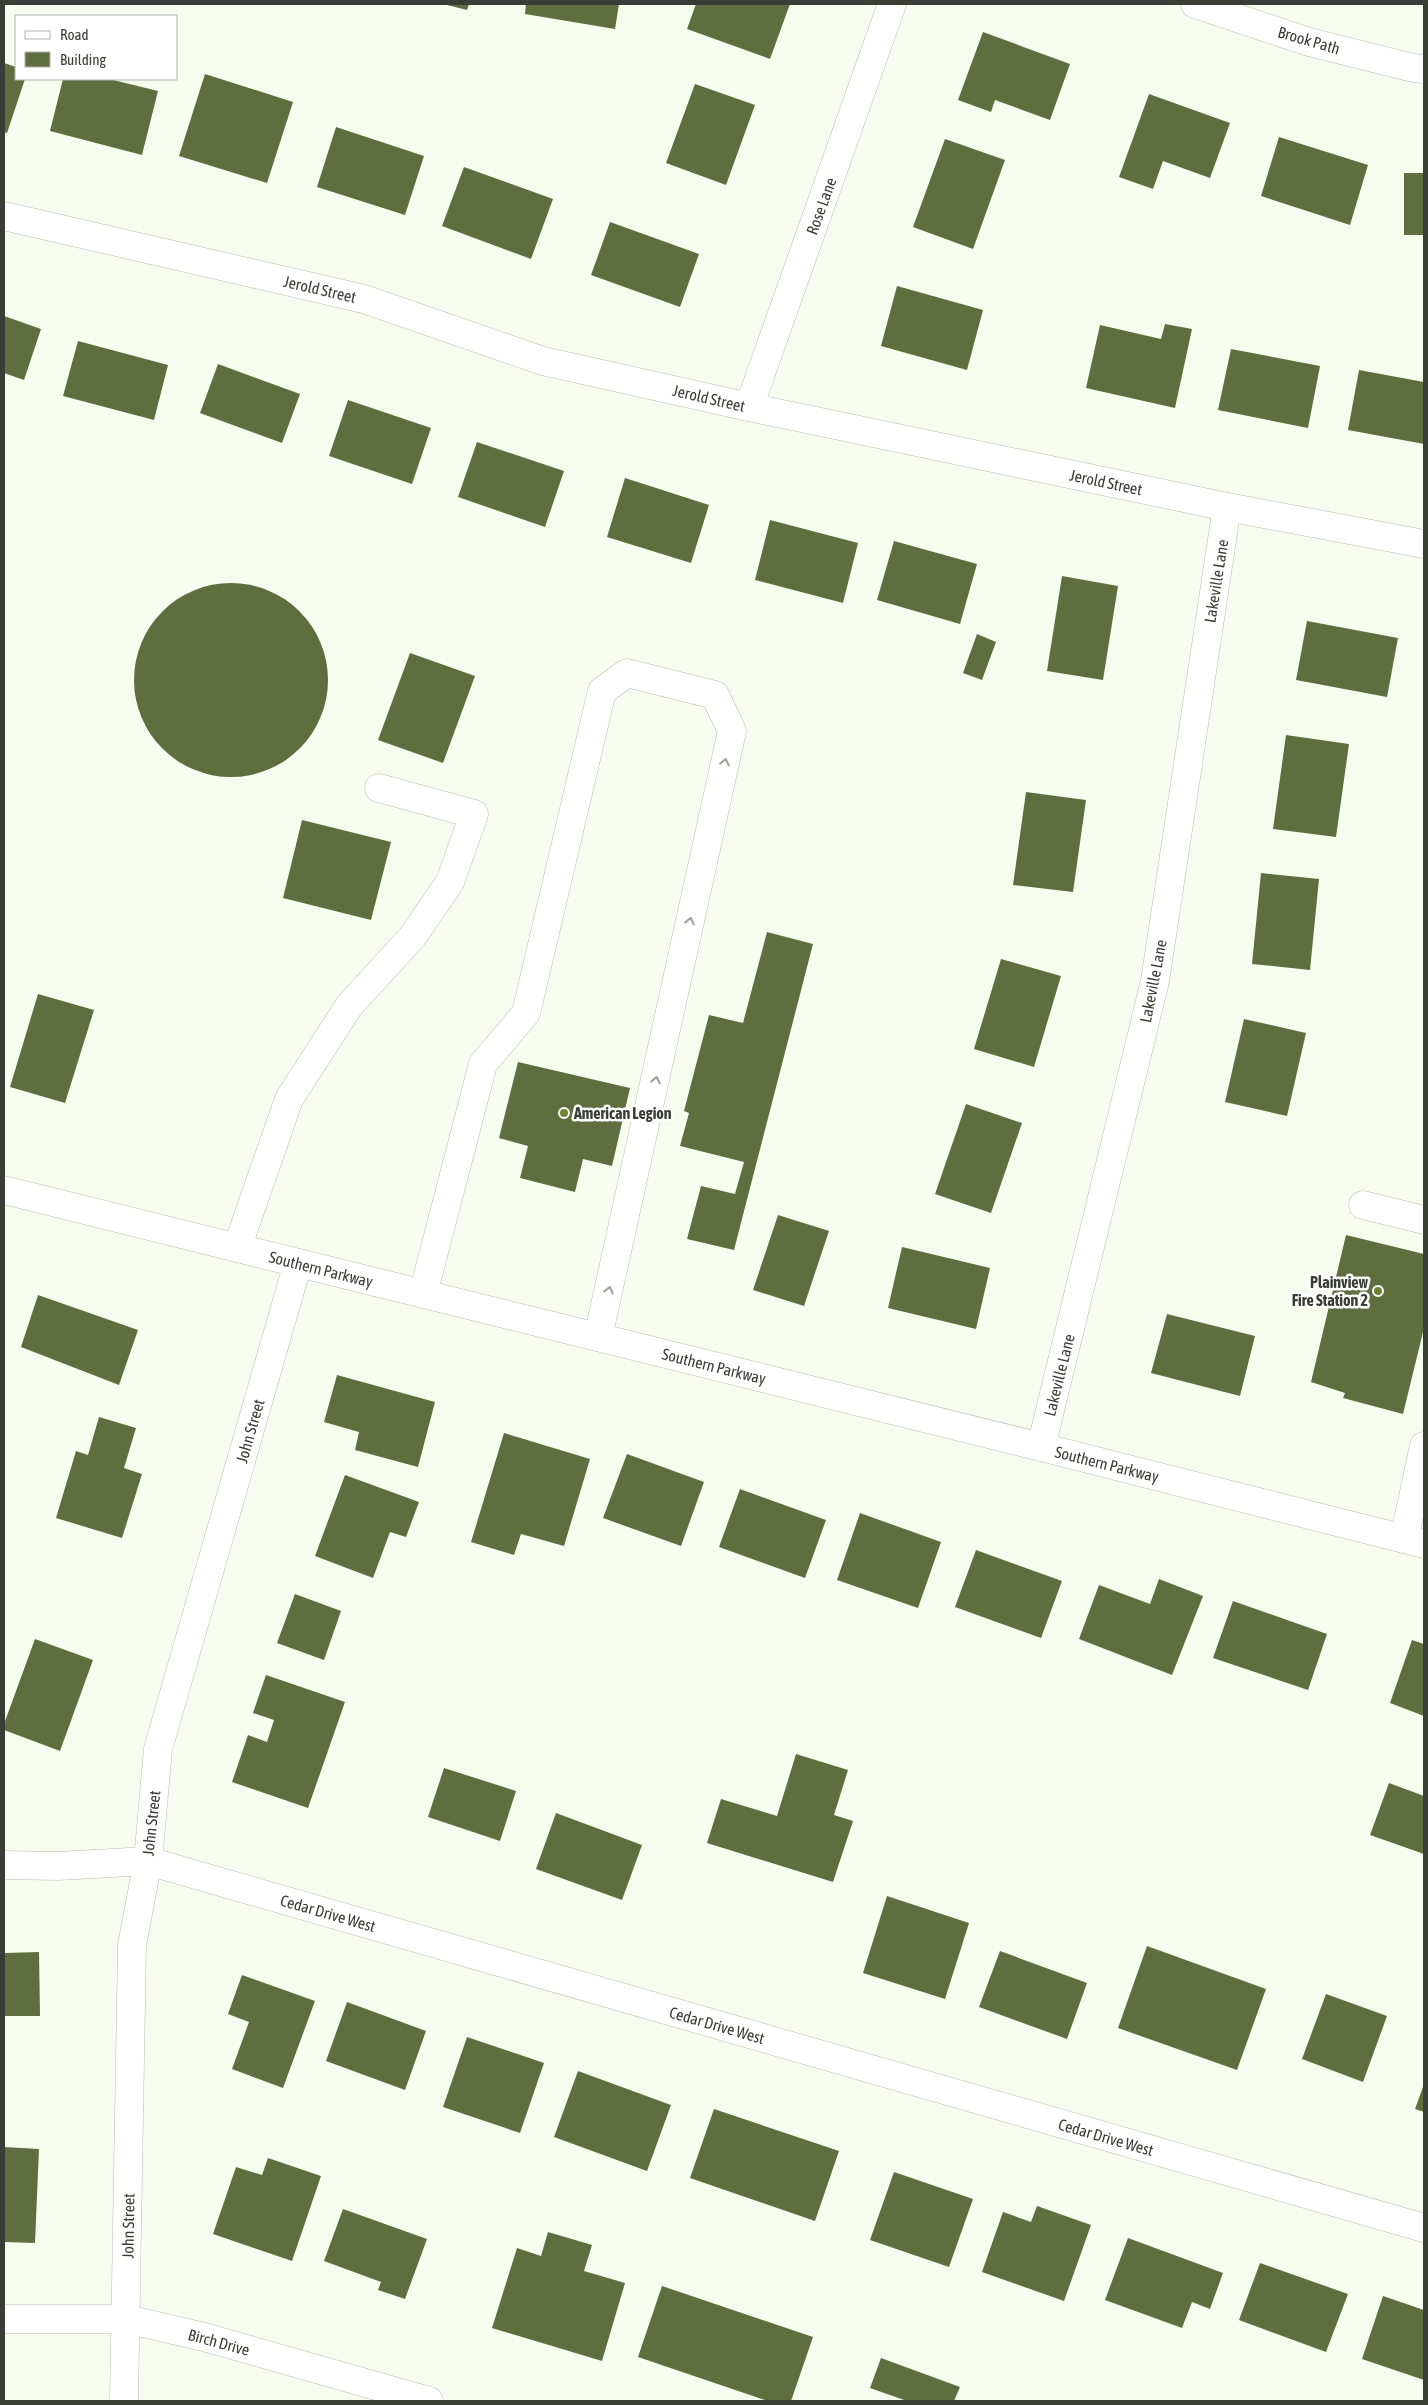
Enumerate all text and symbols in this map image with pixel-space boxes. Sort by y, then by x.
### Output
legend [15,15,178,80]
street label: Brook Path [1276,23,1342,57]
text: Road [60,26,89,43]
text: Building [60,51,106,68]
street label: Rose Lane [802,175,840,237]
street label: Jerold Street [282,272,358,306]
street label: Jerold Street [671,381,747,415]
street label: Jerold Street [1068,466,1144,499]
street label: Lakeville Lane [1201,538,1231,624]
one-way arrow [719,758,730,767]
one-way arrow [684,917,695,926]
street label: Lakeville Lane [1136,938,1170,1024]
one-way arrow [650,1075,661,1084]
place label: American Legion [573,1104,672,1122]
marker: American Legion [558,1107,570,1119]
street label: Southern Parkway [267,1247,375,1292]
place label: Plainview Fire Station 2 [1292,1273,1368,1309]
one-way arrow [603,1285,614,1294]
marker: Plainview Fire Station 2 [1372,1285,1384,1297]
street label: Lakeville Lane [1040,1332,1078,1418]
street label: Southern Parkway [660,1344,768,1389]
street label: John Street [232,1397,268,1465]
street label: Southern Parkway [1053,1442,1161,1487]
street label: John Street [139,1789,163,1856]
street label: Cedar Drive West [278,1891,378,1935]
street label: Cedar Drive West [667,2003,767,2047]
street label: Cedar Drive West [1056,2115,1156,2159]
street label: John Street [118,2193,138,2259]
street label: Birch Drive [186,2325,252,2359]

